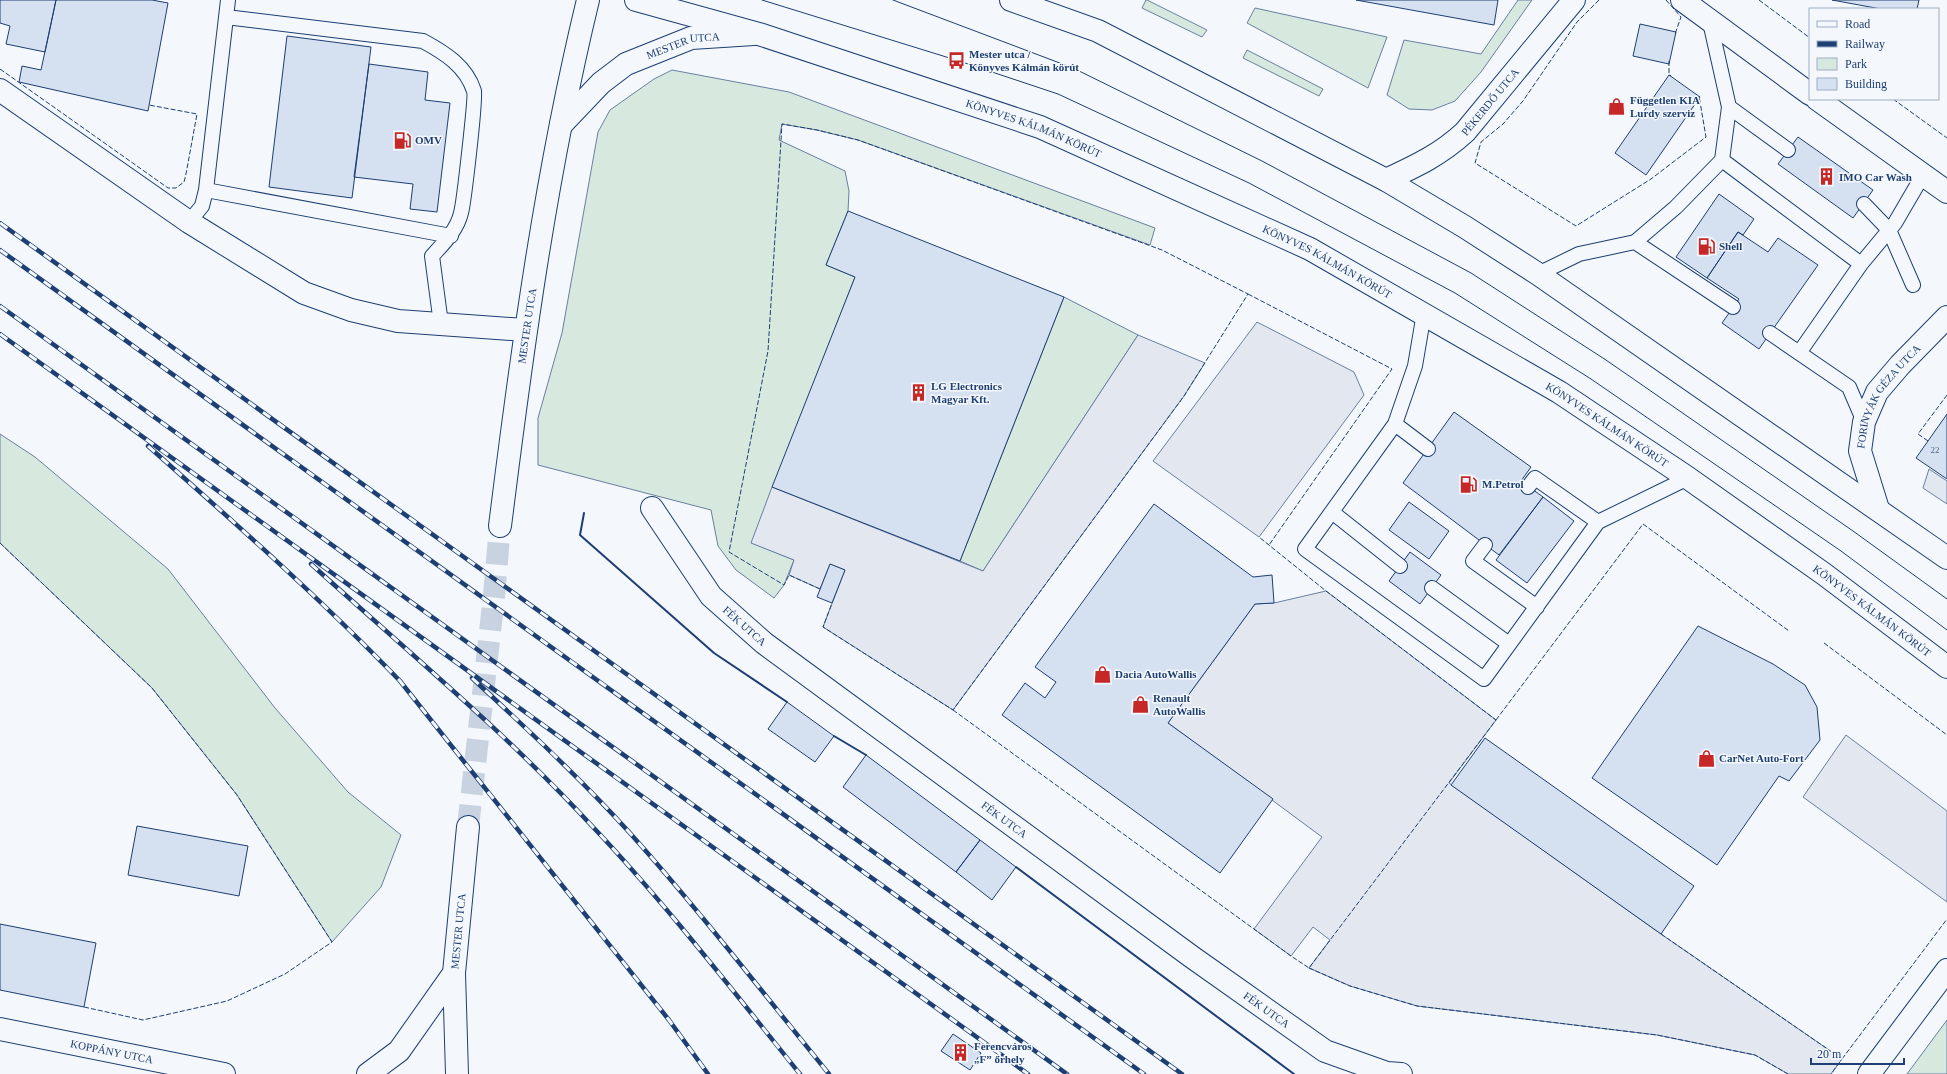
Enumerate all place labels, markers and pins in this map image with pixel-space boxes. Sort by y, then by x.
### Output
place label: Mester utca / Könyves Kálmán körút [969,48,1079,73]
bus stop icon: Mester utca / Könyves Kálmán körút [946,50,966,70]
place label: Független KIA Lurdy szerviz [1630,94,1700,119]
shop icon: Független KIA Lurdy szerviz [1607,96,1627,116]
fuel station icon: OMV [392,130,412,150]
place label: OMV [415,134,442,146]
building icon: IMO Car Wash [1816,167,1836,187]
place label: IMO Car Wash [1839,171,1912,183]
fuel station icon: Shell [1696,236,1716,256]
place label: Shell [1719,240,1742,252]
place label: LG Electronics Magyar Kft. [931,380,1003,405]
building icon: LG Electronics Magyar Kft. [908,382,928,402]
fuel station icon: M.Petrol [1459,474,1479,494]
place label: M.Petrol [1482,478,1524,490]
shop icon: Dacia AutoWallis [1092,664,1112,684]
place label: Dacia AutoWallis [1115,668,1197,680]
place label: Renault AutoWallis [1153,692,1206,717]
shop icon: Renault AutoWallis [1130,694,1150,714]
shop icon: CarNet Auto-Fort [1696,748,1716,768]
place label: CarNet Auto-Fort [1719,752,1804,764]
place label: Ferencváros „F” őrhely [974,1040,1032,1065]
building icon: Ferencváros „F” őrhely [951,1042,971,1062]

